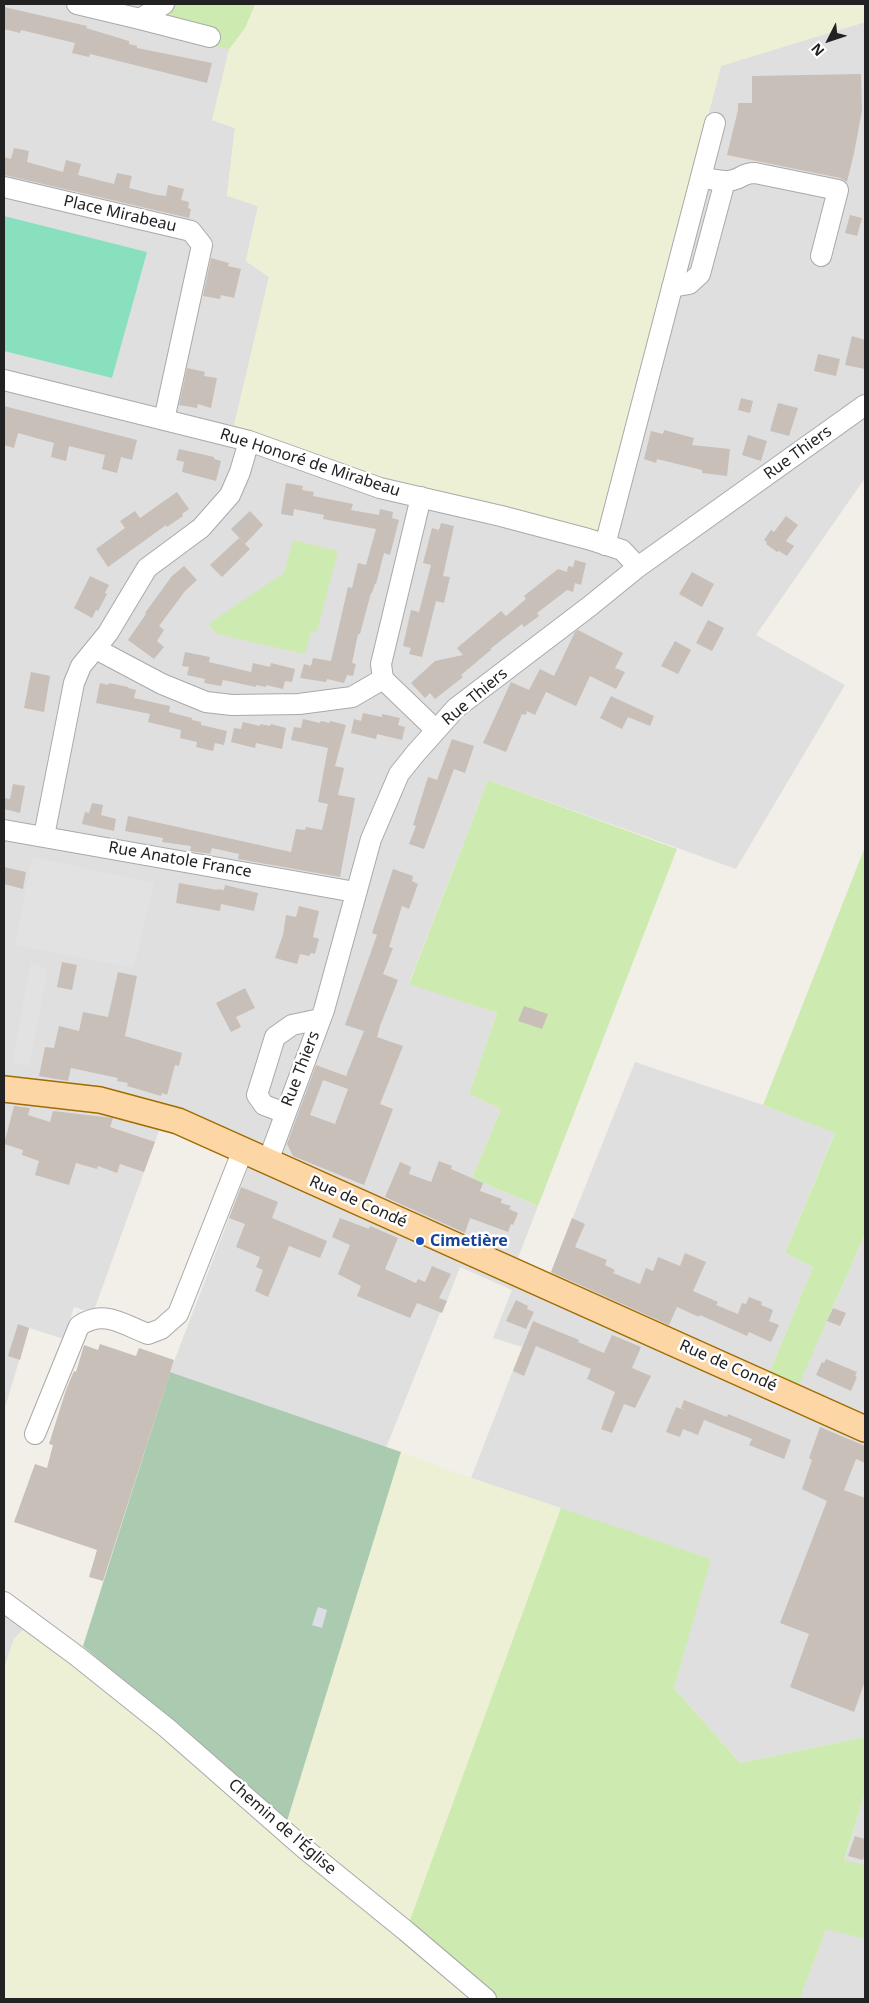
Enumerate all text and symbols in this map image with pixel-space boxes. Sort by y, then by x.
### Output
north arrow [804,15,854,65]
text: N [806,40,828,61]
street label: Place Mirabeau [62,192,178,236]
street label: Rue Thiers [760,422,836,484]
street label: Rue Honoré de Mirabeau [218,425,402,501]
street label: Rue Thiers [438,664,512,730]
street label: Rue Anatole France [107,838,253,882]
street label: Rue Thiers [278,1029,324,1109]
street label: Rue de Condé [306,1172,410,1232]
place label: Cimetière [430,1231,508,1251]
marker: Cimetière [414,1235,426,1247]
street label: Rue de Condé [676,1336,780,1396]
street label: Chemin de l'Église [224,1775,340,1879]

